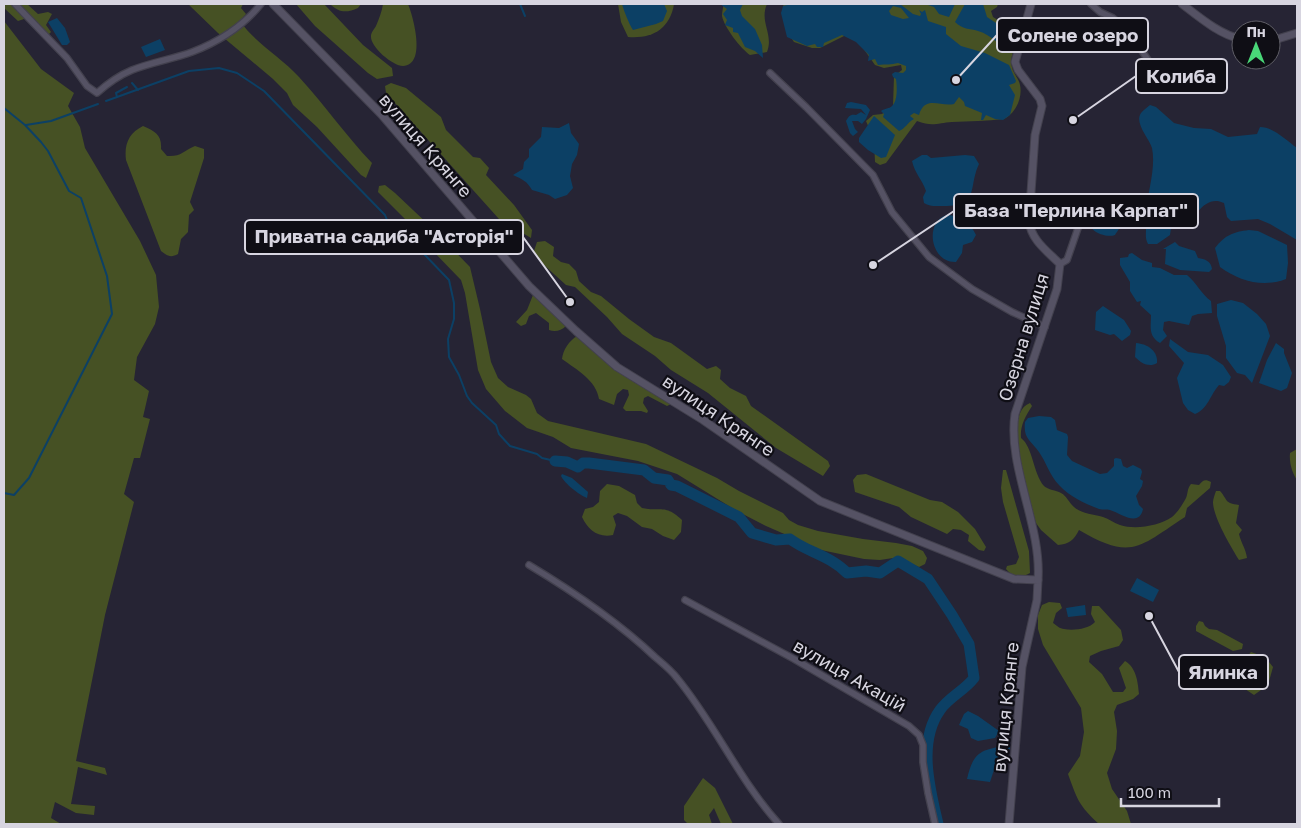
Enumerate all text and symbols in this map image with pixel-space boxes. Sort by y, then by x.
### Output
callout: Солене озеро [997,18,1148,52]
north arrow [1231,20,1281,70]
text: Солене озеро [1007,23,1139,46]
text: Пн [1246,23,1266,40]
callout: Колиба [1136,59,1227,93]
text: Колиба [1146,64,1216,87]
street label: вулиця Крянге [375,89,477,201]
callout: База "Перлина Карпат" [954,194,1198,228]
text: База "Перлина Карпат" [964,198,1188,221]
callout: Приватна садиба "Асторія" [245,220,523,254]
text: Приватна садиба "Асторія" [255,224,513,247]
street label: Озерна вулиця [993,270,1053,404]
street label: вулиця Крянге [659,369,779,461]
street label: вулиця Акацій [790,634,910,716]
street label: вулиця Крянге [987,641,1023,773]
callout: Ялинка [1179,655,1268,689]
text: Ялинка [1188,660,1258,683]
scale bar [1121,776,1218,808]
text: 100 m [1128,783,1171,801]

